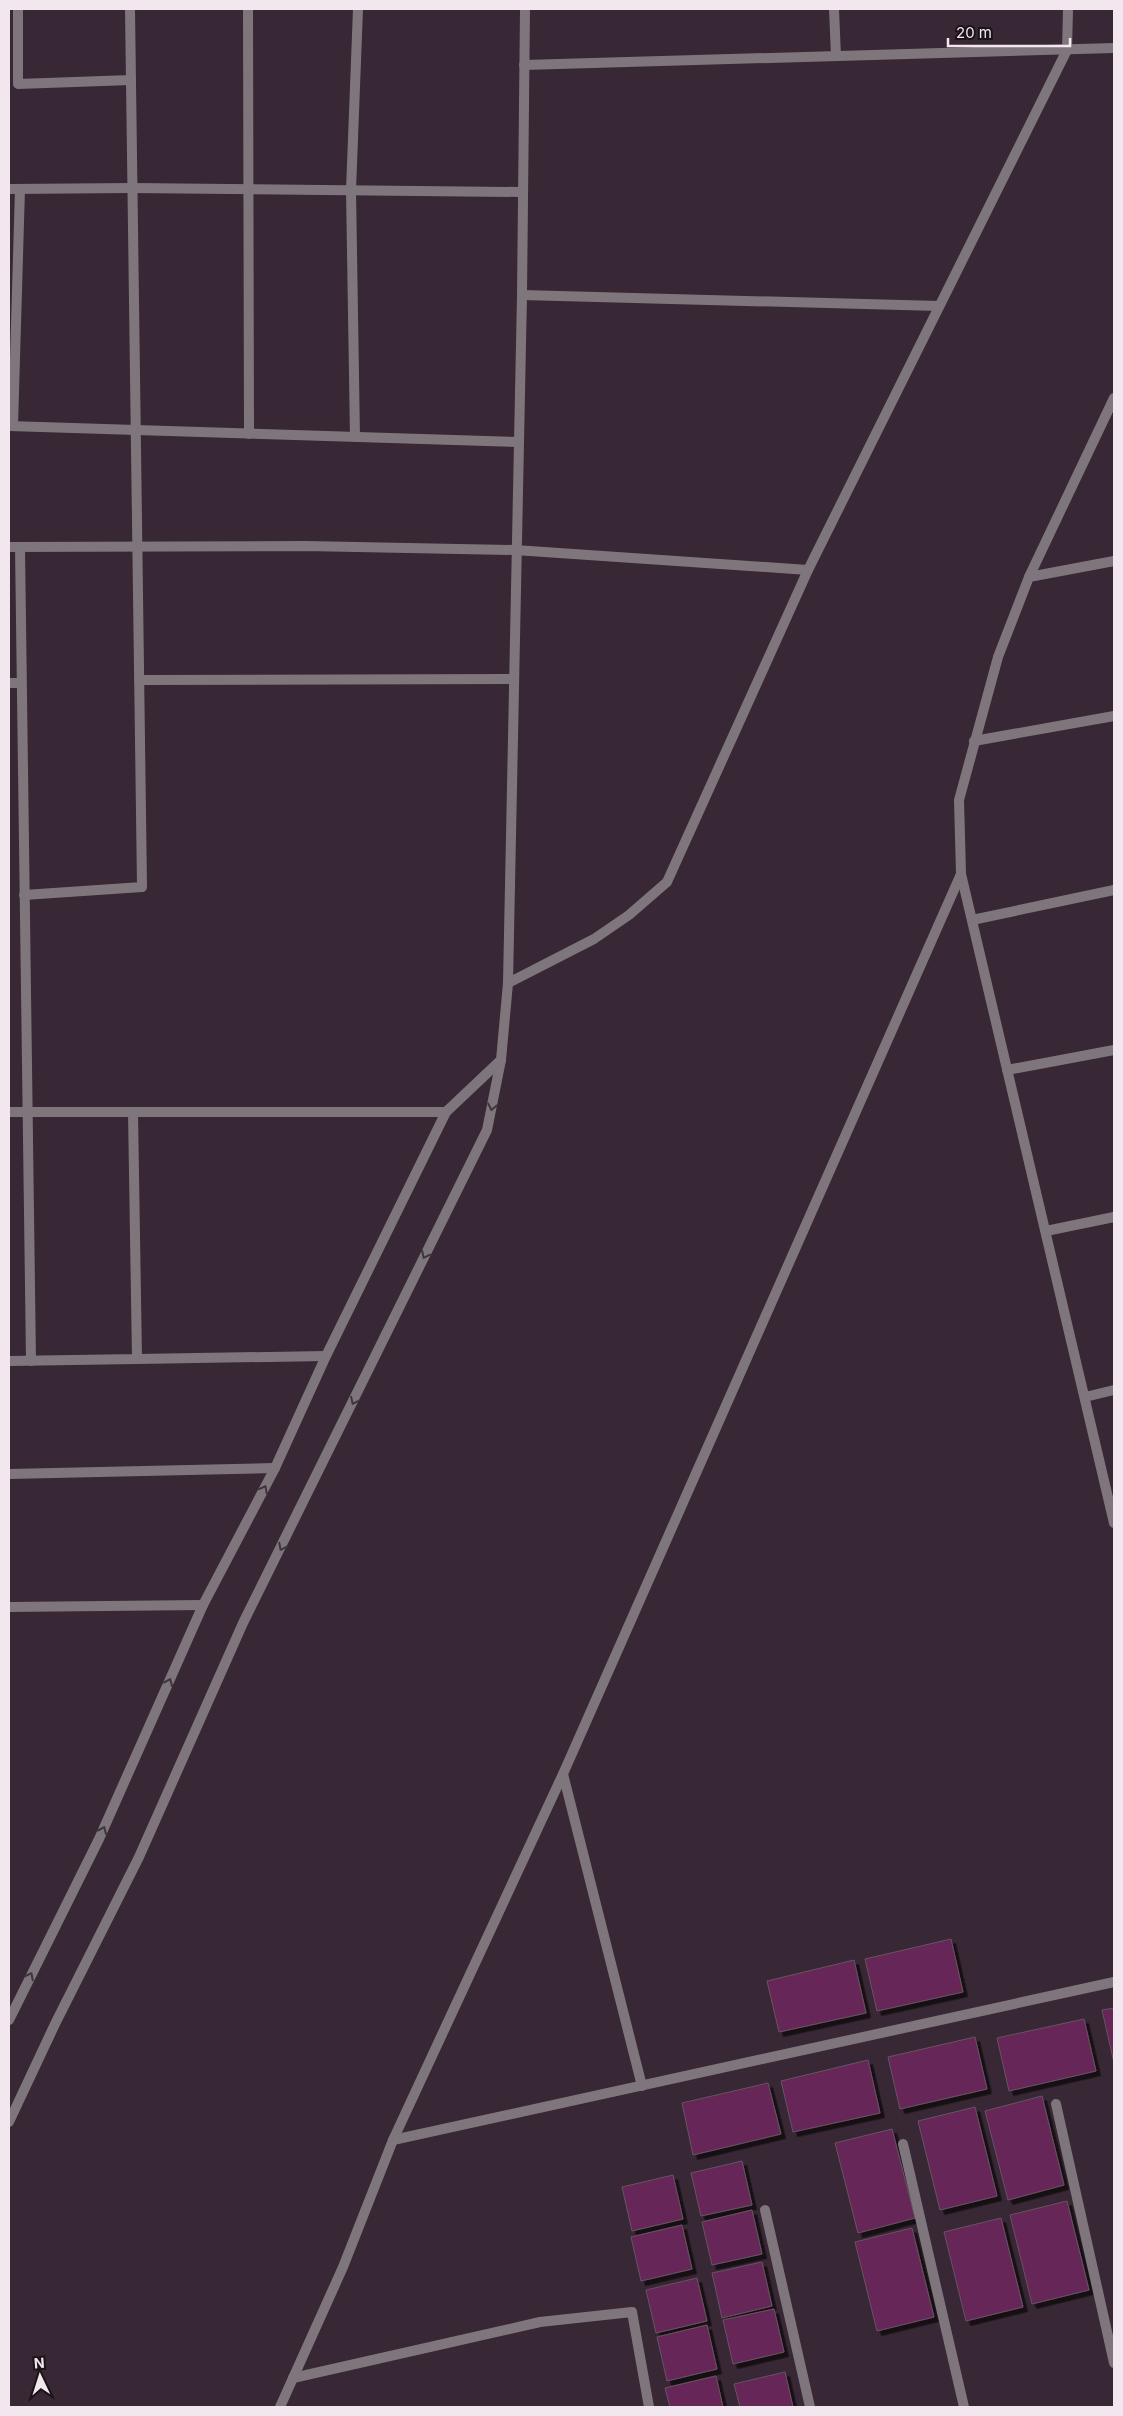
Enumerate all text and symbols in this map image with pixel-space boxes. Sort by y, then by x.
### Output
scale bar [948,15,1070,47]
text: 20 m [956,23,992,42]
one-way arrow [487,1103,497,1112]
one-way arrow [421,1250,431,1259]
one-way arrow [349,1396,360,1405]
one-way arrow [258,1486,268,1495]
one-way arrow [278,1541,288,1550]
one-way arrow [162,1678,173,1687]
one-way arrow [96,1826,107,1835]
one-way arrow [24,1972,34,1981]
north arrow [15,2351,65,2401]
text: N [33,2354,45,2371]

